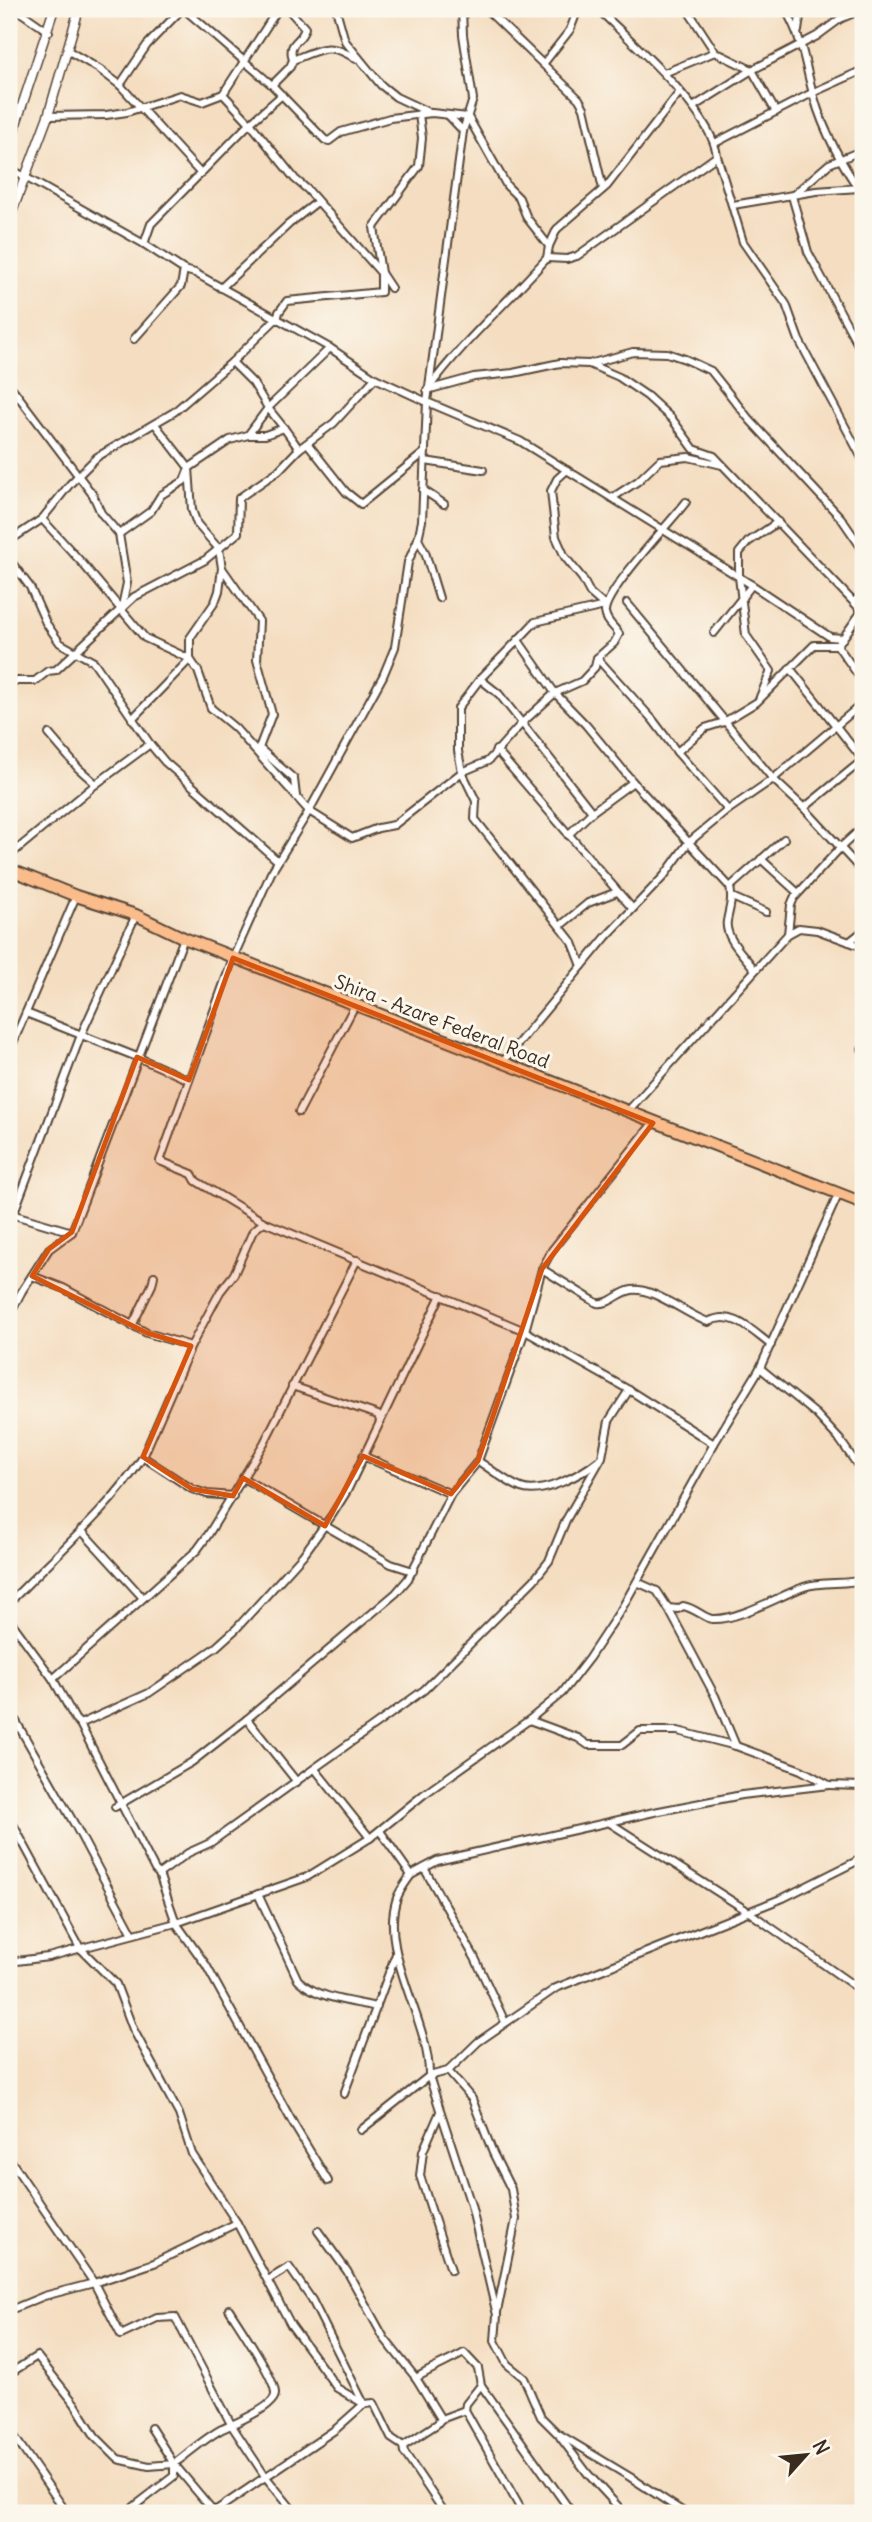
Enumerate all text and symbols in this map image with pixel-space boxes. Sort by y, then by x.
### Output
street label: Shira - Azare Federal Road [331,969,553,1073]
north arrow [770,2420,840,2490]
text: N [807,2436,835,2459]

